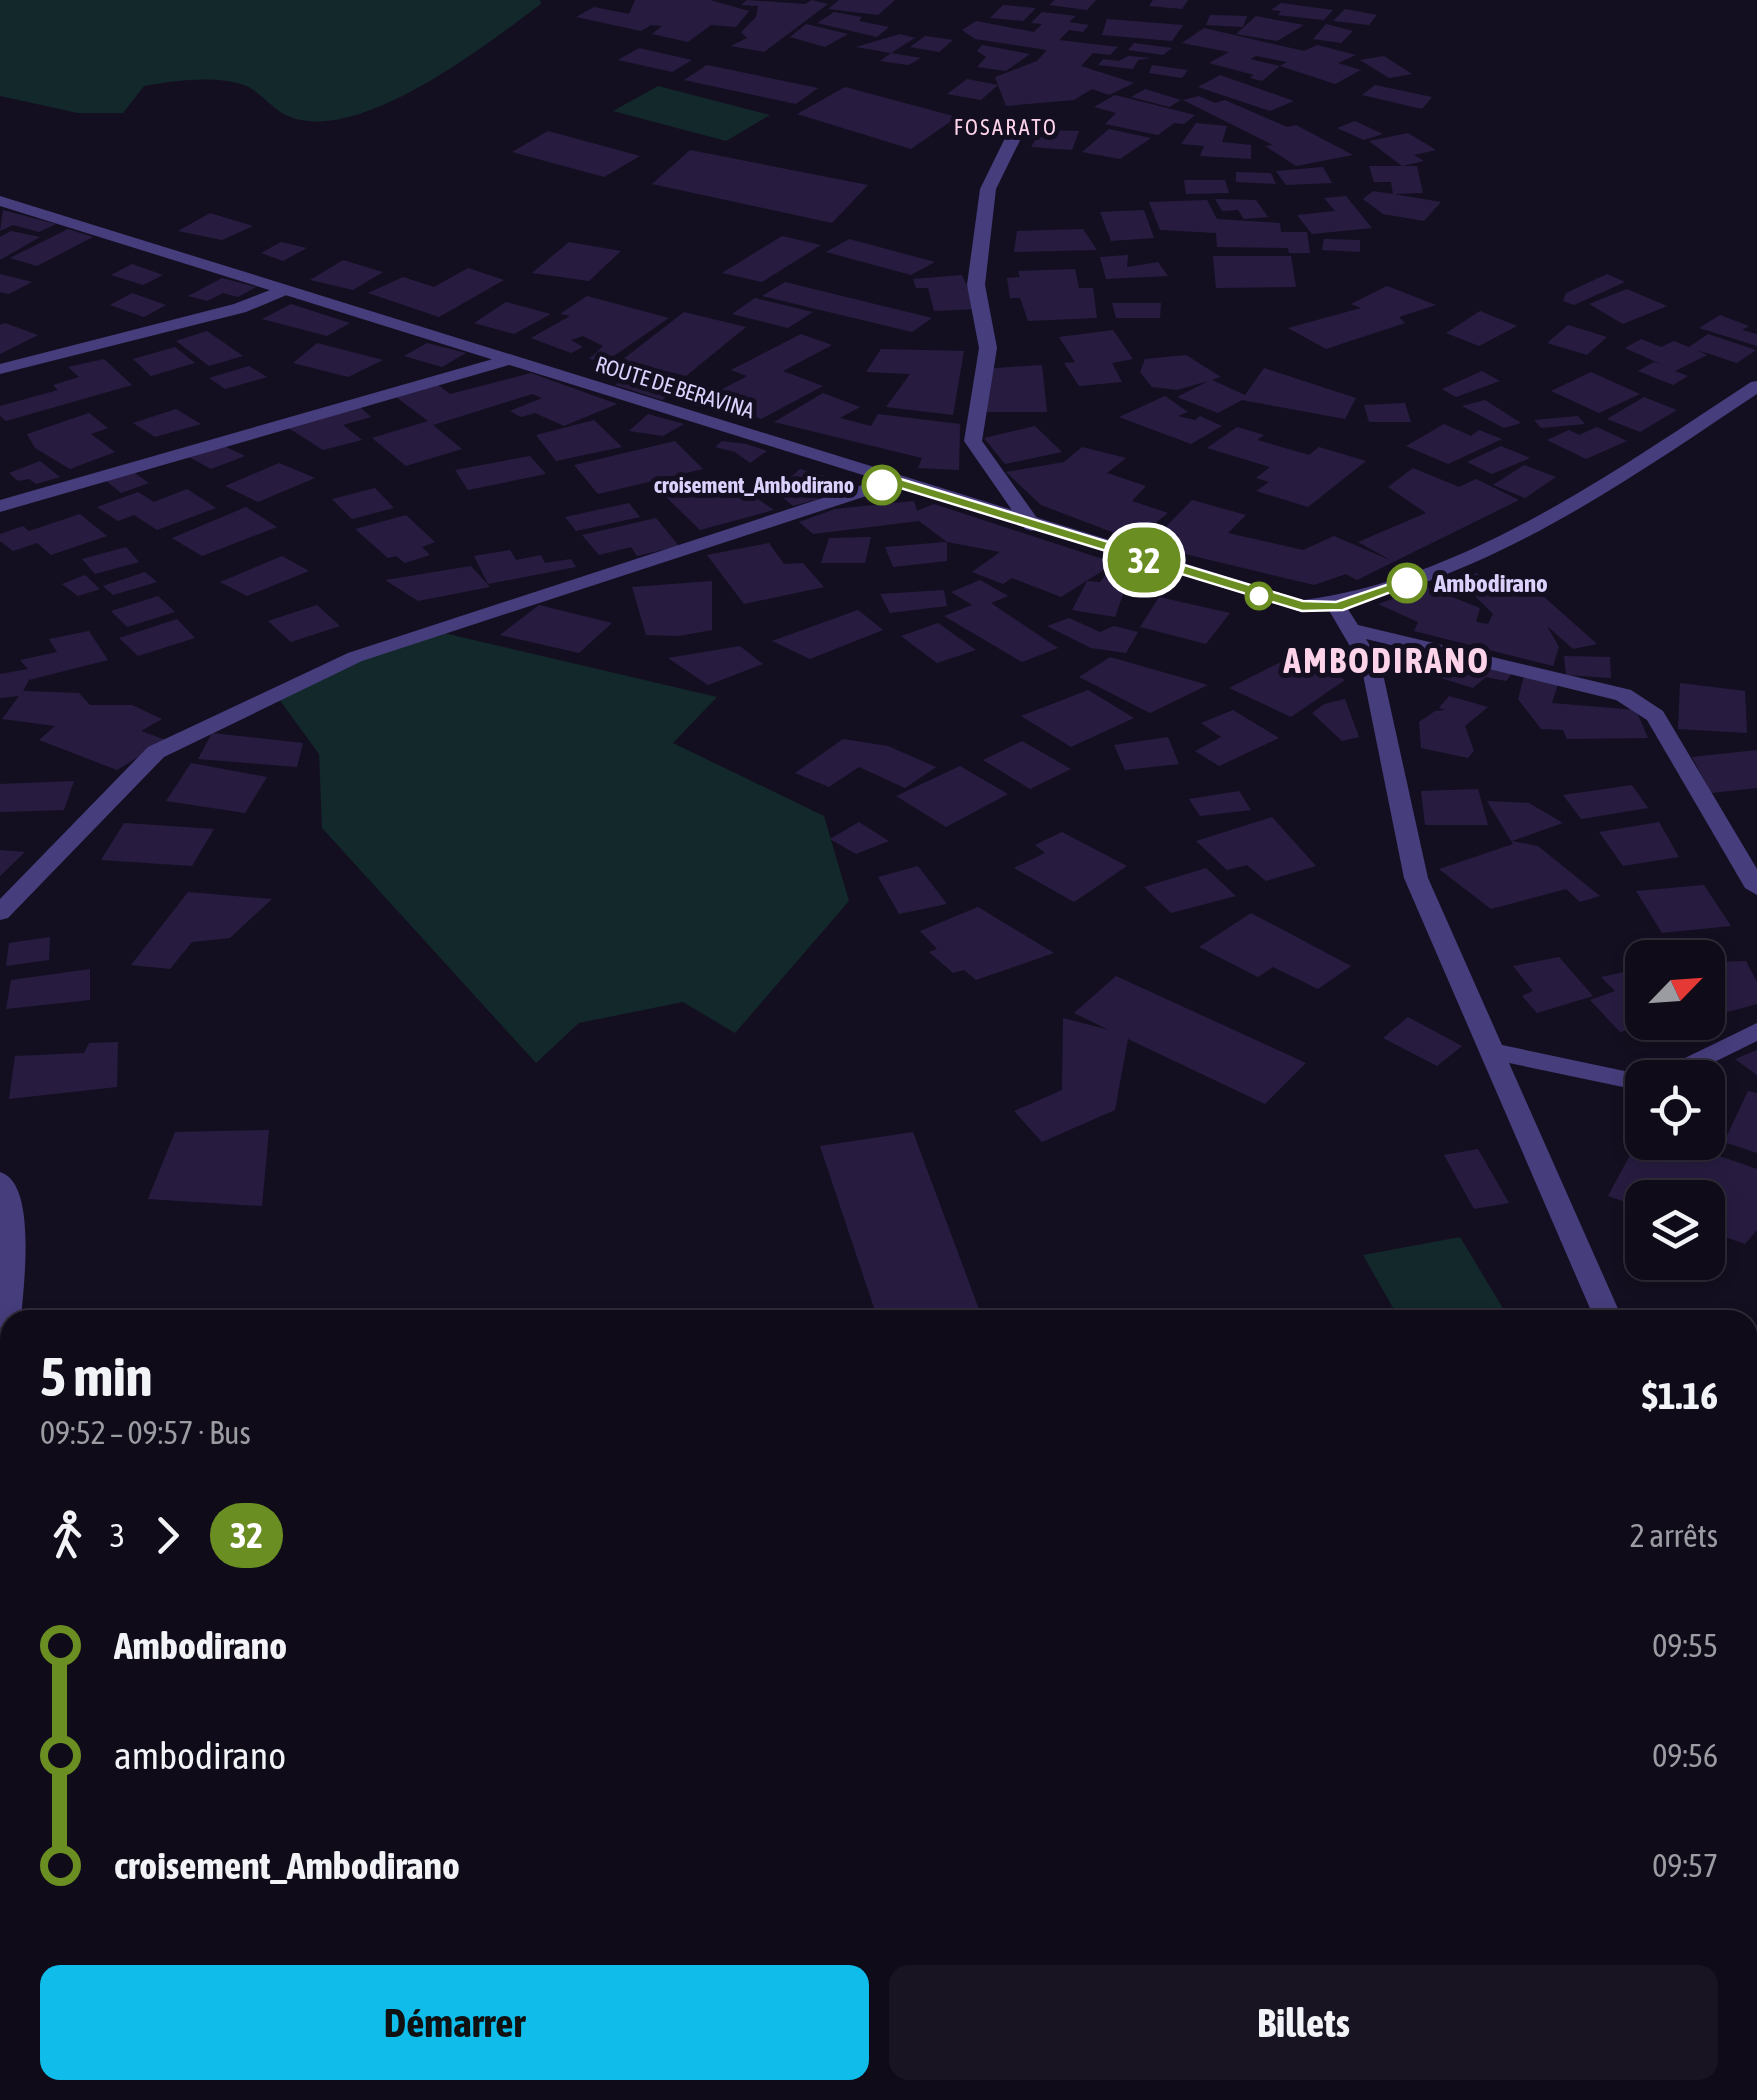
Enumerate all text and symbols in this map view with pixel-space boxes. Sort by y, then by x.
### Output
district label: FOSARATO [954,114,1058,140]
street label: ROUTE DE BERAVINA [592,350,758,424]
marker: croisement_Ambodirano [863,466,901,504]
place label: croisement_Ambodirano [654,472,854,498]
line badge: 32 [1099,528,1189,592]
text: 32 [1128,540,1160,580]
marker: Ambodirano [1388,564,1426,602]
place label: Ambodirano [1433,569,1548,597]
unlabelled marker [1246,583,1272,609]
district label: AMBODIRANO [1283,640,1490,680]
north arrow [1625,940,1725,1040]
map controls [1625,940,1725,1280]
button: locate [1625,1060,1725,1160]
button: layers [1625,1180,1725,1280]
text: 5 min [40,1345,152,1408]
text: $1.16 [1642,1374,1718,1417]
text: 09:52 – 09:57 · Bus [40,1414,251,1451]
icon: walk [40,1508,95,1563]
icon: forward [140,1508,195,1563]
text: 32 [230,1515,263,1555]
text: 3 [110,1517,125,1554]
text: 2 arrêts [1630,1517,1718,1554]
text: Ambodirano [114,1624,287,1667]
text: 09:55 [1652,1627,1718,1664]
text: ambodirano [114,1734,286,1777]
text: 09:56 [1652,1737,1718,1774]
text: croisement_Ambodirano [114,1844,460,1887]
text: 09:57 [1652,1847,1718,1884]
button: Démarrer [40,1965,869,2080]
button: Billets [889,1965,1718,2080]

